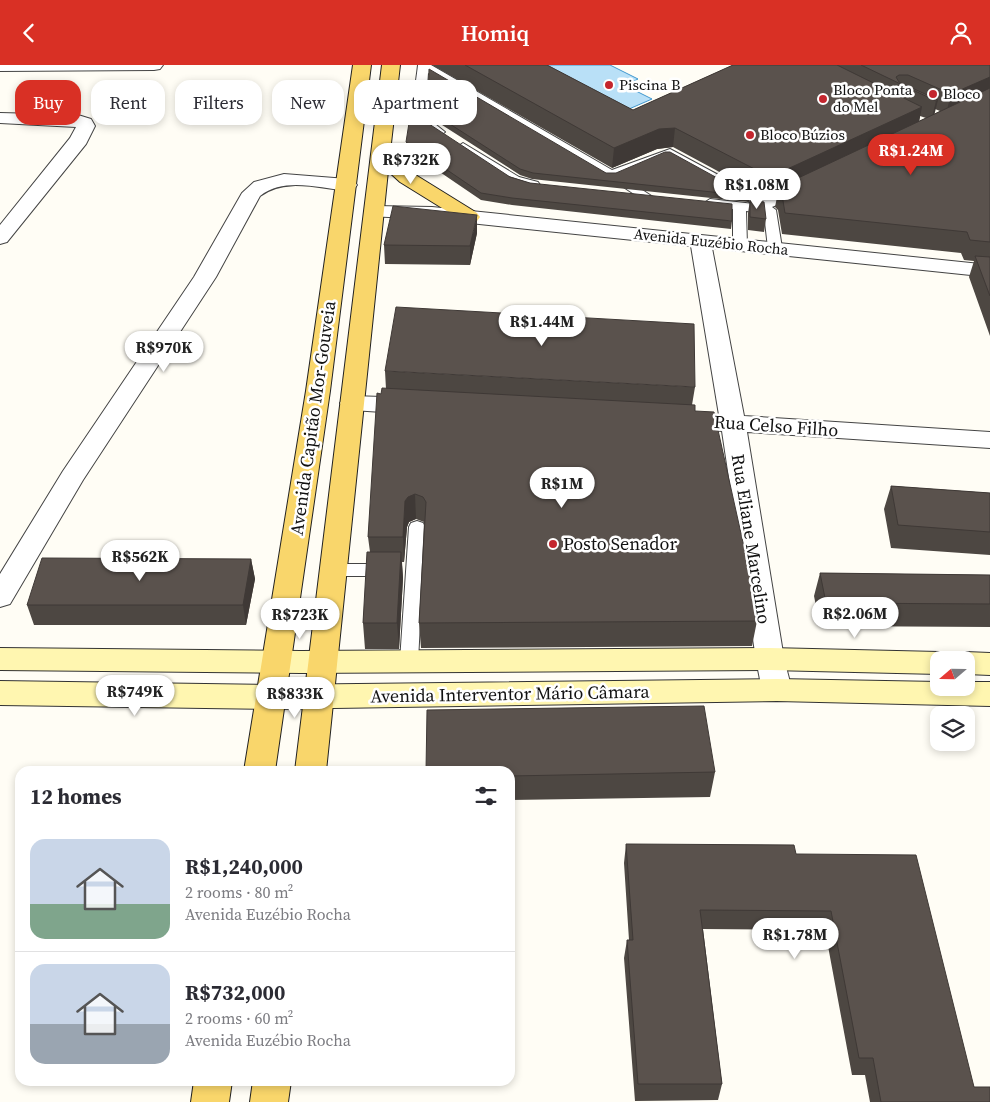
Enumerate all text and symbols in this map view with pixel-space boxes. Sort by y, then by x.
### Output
text: Homiq [461,18,529,48]
icon: back [15,19,43,47]
icon: person [947,19,975,47]
place label: Piscina B [619,74,680,95]
marker: Piscina B [603,79,615,91]
place label: Bloco Ponta do Mel [833,79,913,117]
chip: Buy [15,80,81,125]
chip: Rent [91,80,165,125]
chip: Filters [175,80,262,125]
chip: New [272,80,344,125]
chip: Apartment [354,80,477,125]
place label: Bloco [943,83,981,104]
marker: Bloco [927,88,939,100]
marker: Bloco Ponta do Mel [817,93,829,105]
place label: Bloco Búzios [760,124,845,145]
marker: Bloco Búzios [744,129,756,141]
pin: R$1.24M [865,133,957,176]
text: R$1.24M [879,139,943,161]
pin: R$732K [370,143,452,185]
text: R$732K [383,148,439,170]
pin: R$1.08M [711,167,803,210]
text: R$1.08M [725,173,789,195]
street label: Avenida Euzébio Rocha [633,223,790,260]
street label: Avenida Capitão Mor-Gouveia [284,298,341,537]
pin: R$1.44M [496,305,588,347]
text: R$1.44M [510,310,574,332]
pin: R$970K [123,331,205,373]
text: R$970K [136,336,192,358]
street label: Rua Celso Filho [713,409,839,442]
street label: Rua Eliane Marcelino [726,452,777,626]
pin: R$1M [532,467,592,509]
text: R$1M [541,472,583,494]
place label: Posto Senador [563,531,677,556]
marker: Posto Senador [547,538,559,550]
pin: R$562K [99,539,181,582]
text: R$562K [112,545,168,567]
pin: R$723K [259,597,341,640]
pin: R$2.06M [809,597,901,639]
text: R$2.06M [823,602,887,624]
text: R$723K [272,603,328,625]
north arrow [930,651,975,696]
map controls [930,651,975,751]
pin: R$749K [94,675,176,717]
pin: R$833K [254,677,336,719]
street label: Avenida Interventor Mário Câmara [370,679,651,708]
text: R$749K [107,680,163,702]
text: R$833K [267,682,323,704]
button: layers [930,706,975,751]
text: 12 homes [30,782,122,811]
icon: filters [472,782,500,810]
text: R$1,240,000 [185,852,303,881]
icon: home [70,859,130,919]
text: 2 rooms · 80 m² [185,881,293,903]
text: Avenida Euzébio Rocha [185,903,351,925]
pin: R$1.78M [749,917,841,960]
text: R$1.78M [763,923,827,945]
text: R$732,000 [185,978,285,1007]
icon: home [70,984,130,1044]
text: 2 rooms · 60 m² [185,1007,293,1029]
text: Avenida Euzébio Rocha [185,1029,351,1051]

